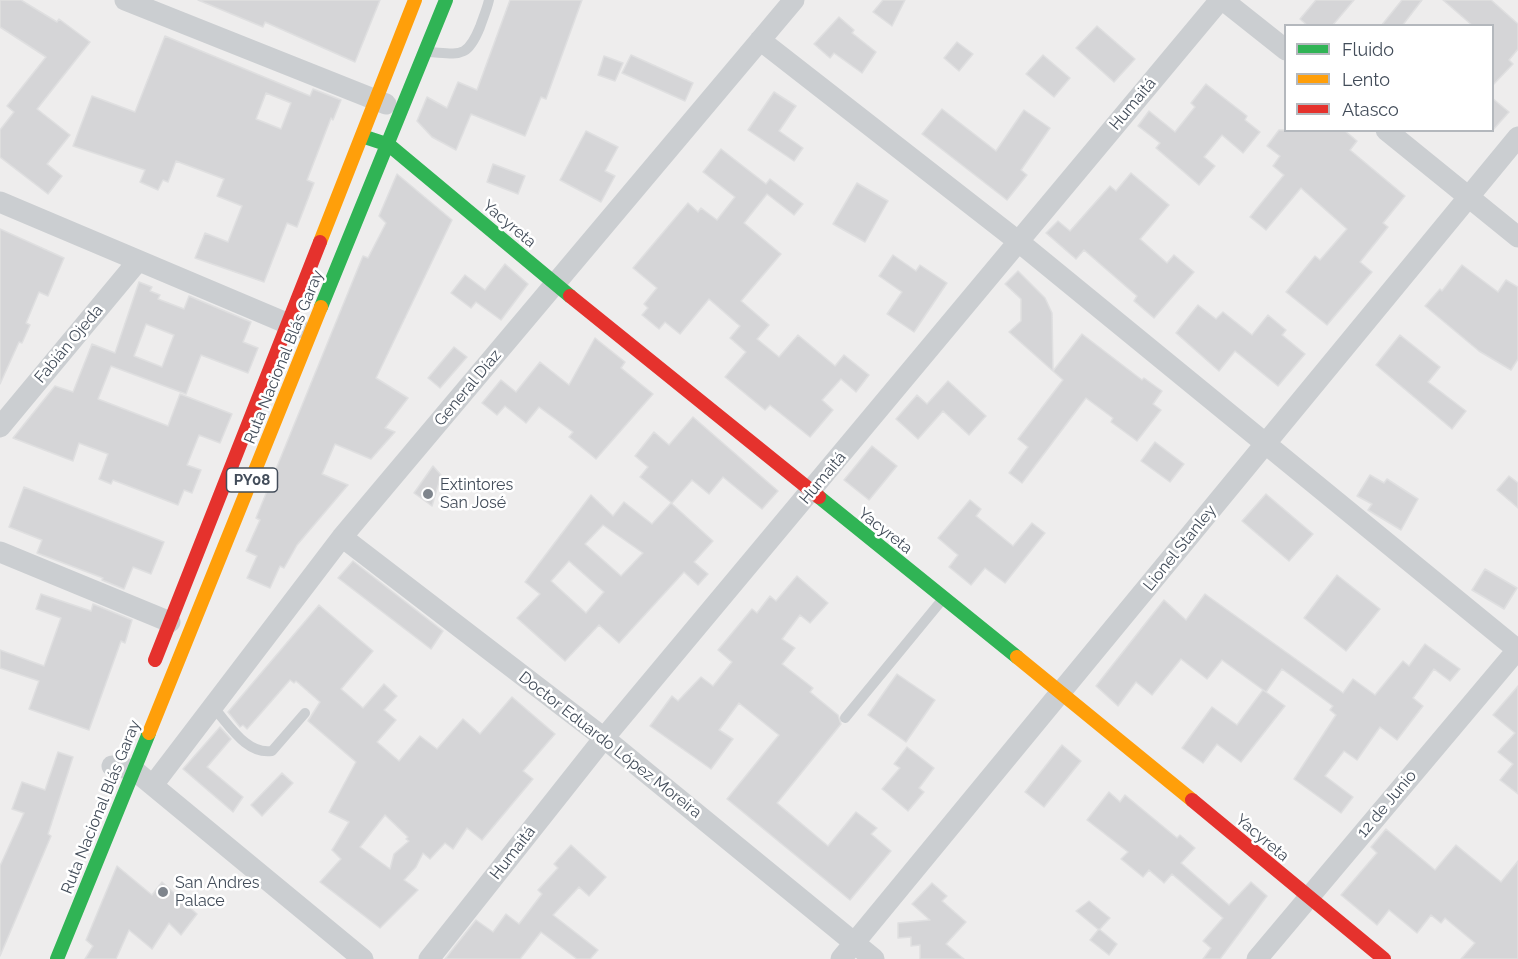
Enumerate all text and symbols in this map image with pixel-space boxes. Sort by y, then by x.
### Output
legend [1284,24,1494,132]
text: Fluido [1342,39,1394,60]
text: Lento [1342,69,1390,90]
street label: Humaitá [1106,74,1160,134]
text: Atasco [1342,99,1399,120]
street label: Yacyreta [478,196,540,252]
street label: Ruta Nacional Blás Garay [240,267,328,447]
street label: Fabián Ojeda [31,301,107,387]
street label: General Díaz [430,346,506,430]
street label: Humaitá [796,448,850,508]
road number: PY08 [226,468,278,492]
place label: Extintores San José [440,475,513,513]
marker: Extintores San José [421,487,435,501]
street label: Lionel Stanley [1140,501,1220,595]
street label: Yacyreta [854,504,916,558]
street label: Doctor Eduardo López Moreira [515,668,705,822]
street label: Ruta Nacional Blás Garay [57,717,145,897]
street label: 12 de Junio [1353,766,1421,842]
street label: Yacyreta [1231,810,1293,866]
street label: Humaitá [486,823,540,883]
place label: San Andres Palace [175,873,259,911]
marker: San Andres Palace [156,885,170,899]

